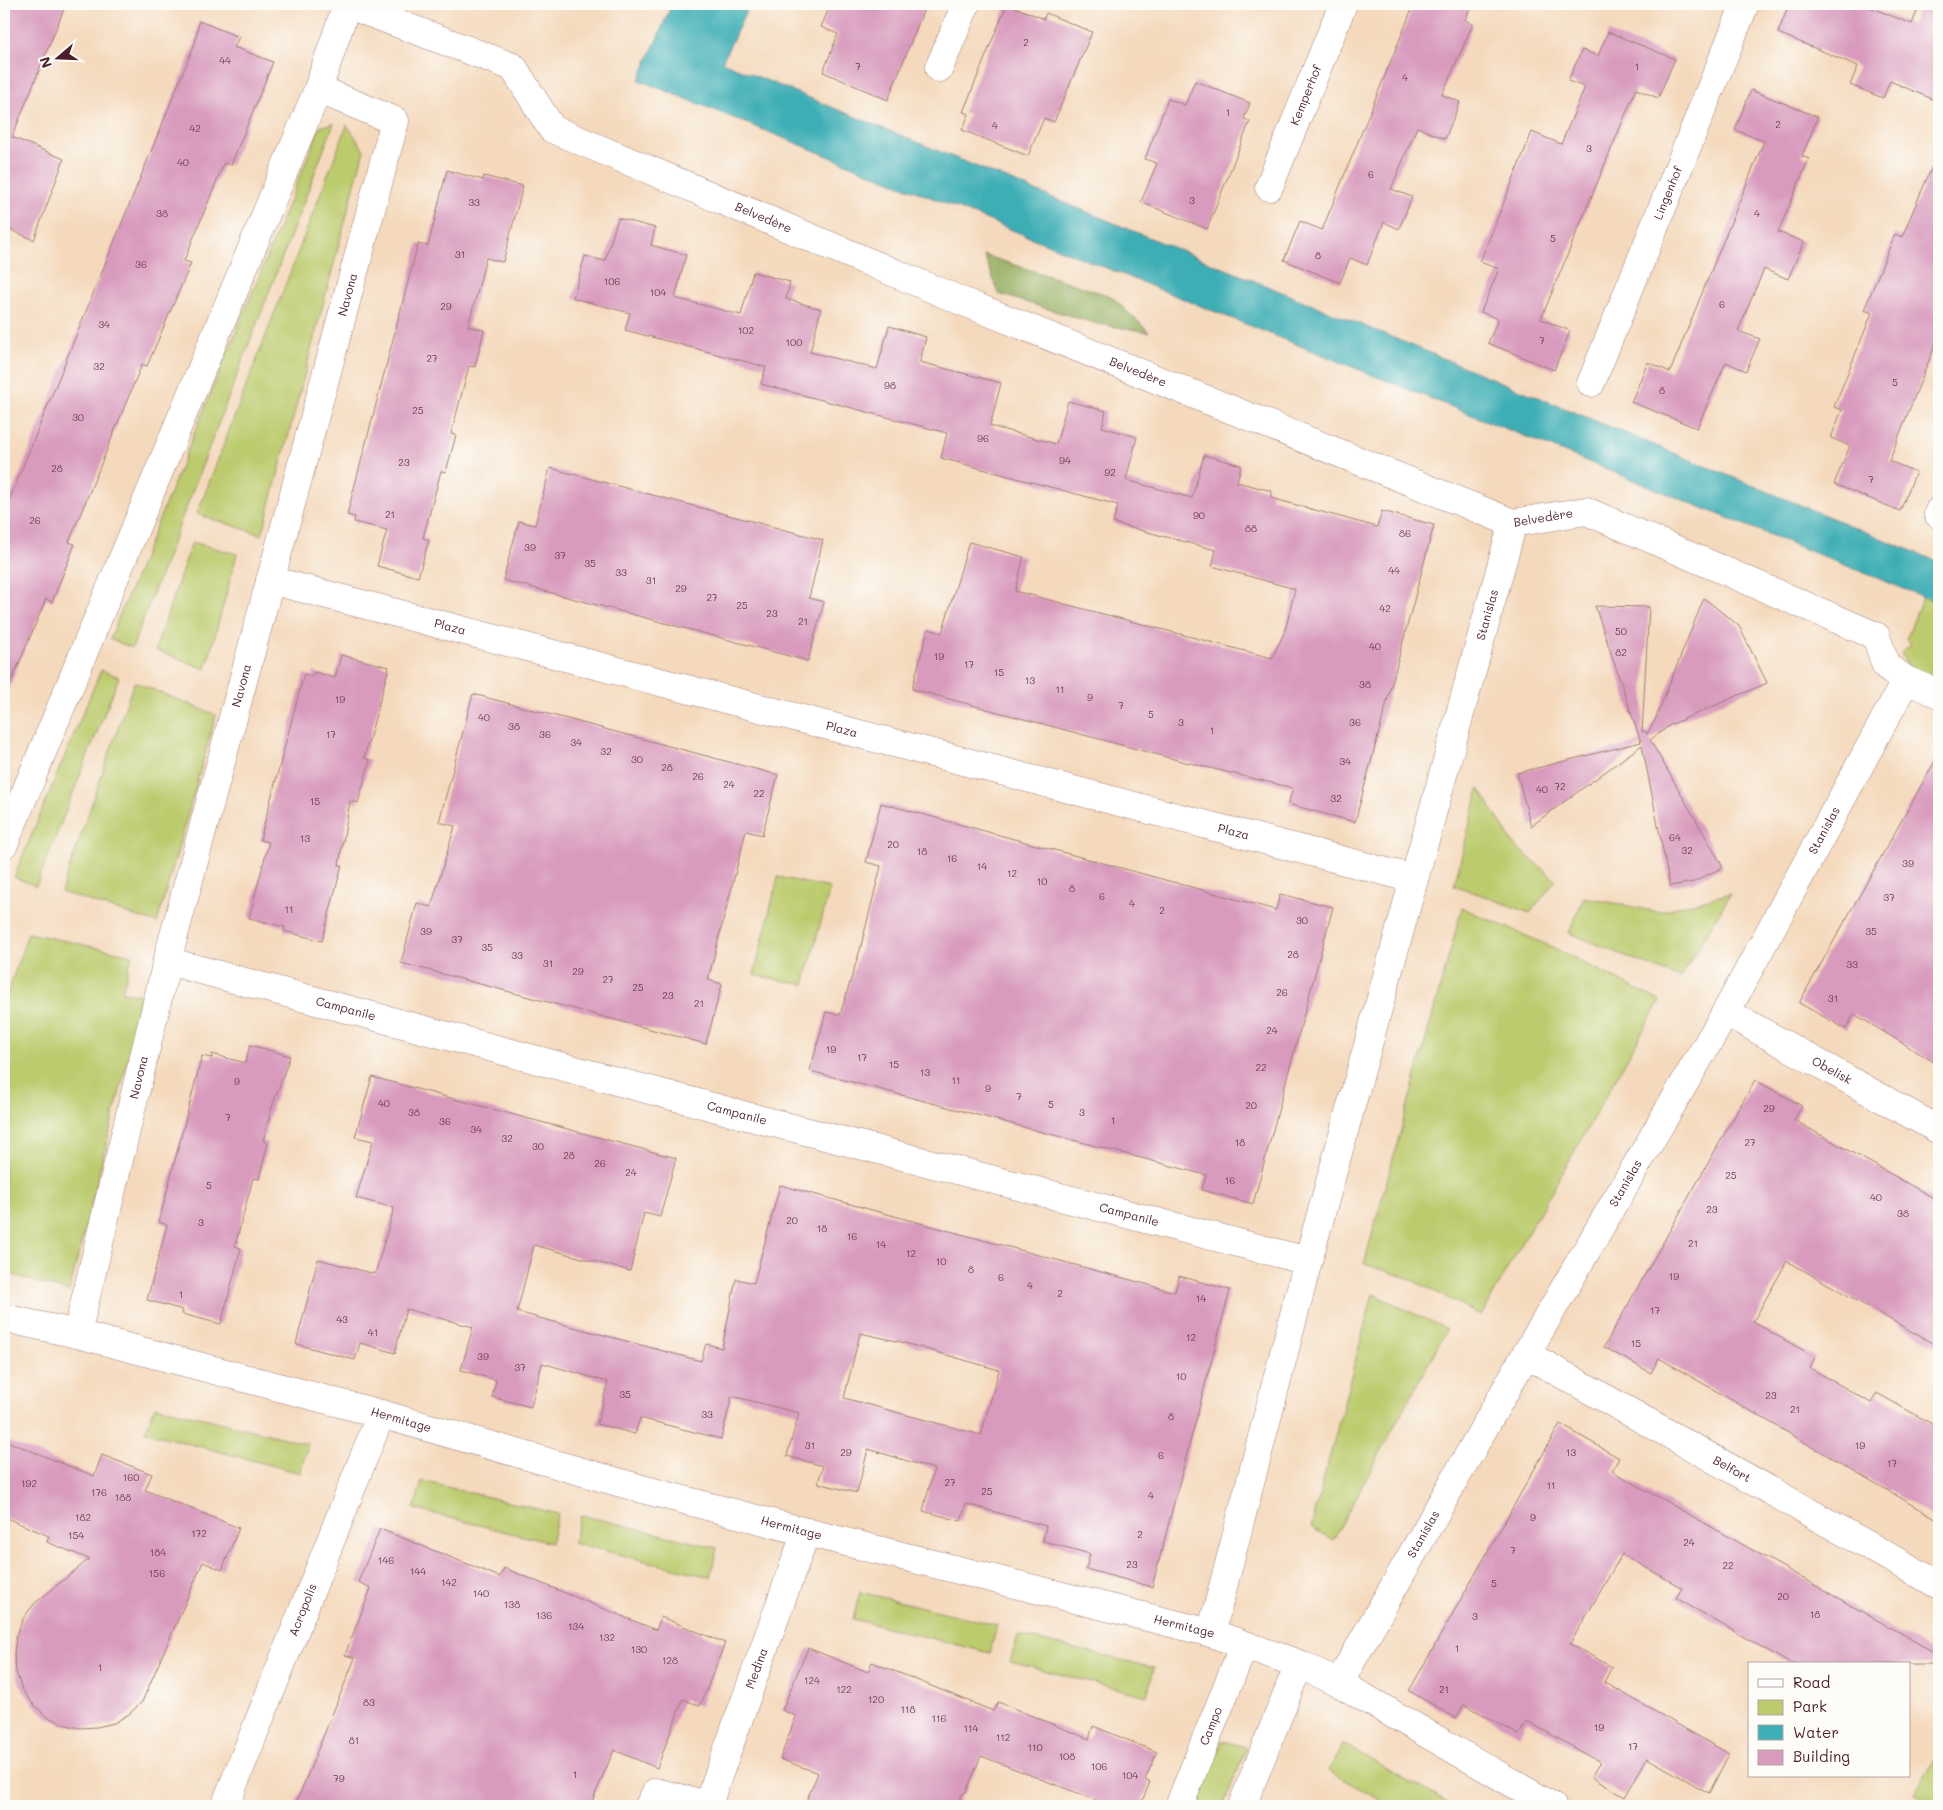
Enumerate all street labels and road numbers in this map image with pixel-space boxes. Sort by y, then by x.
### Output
street label: Kemperhof [1286,62,1325,127]
street label: Lingenhof [1649,163,1685,222]
street label: Belvedère [733,198,795,236]
street label: Navona [333,271,360,318]
street label: Belvedère [1107,352,1169,390]
street label: Belvedère [1512,504,1574,530]
street label: Stanislas [1472,587,1501,642]
street label: Plaza [433,614,468,638]
street label: Navona [227,662,254,709]
street label: Plaza [825,717,860,740]
street label: Stanislas [1804,803,1843,857]
street label: Plaza [1216,819,1251,843]
street label: Campanile [314,992,378,1023]
street label: Obelisk [1809,1052,1855,1087]
street label: Navona [125,1054,151,1100]
street label: Campanile [706,1097,769,1128]
street label: Stanislas [1605,1156,1645,1209]
street label: Campanile [1098,1198,1161,1229]
street label: Hermitage [369,1403,434,1435]
street label: Belfort [1711,1451,1754,1485]
street label: Stanislas [1403,1507,1443,1560]
street label: Hermitage [759,1512,824,1543]
street label: Acropolis [284,1581,320,1638]
street label: Hermitage [1152,1610,1217,1641]
street label: Medina [741,1646,771,1691]
street label: Campo [1195,1704,1225,1747]

